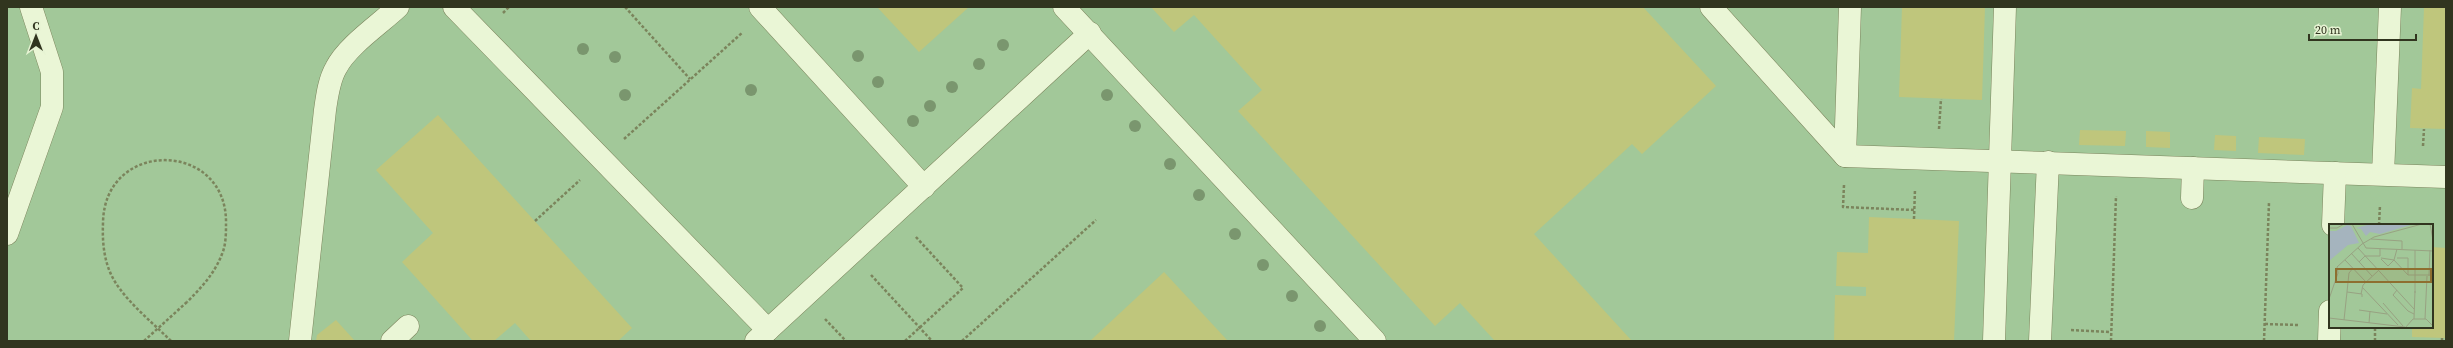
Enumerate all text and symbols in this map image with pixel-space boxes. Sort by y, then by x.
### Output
north arrow [16,16,56,56]
scale bar [2309,16,2416,42]
text: С [33,19,40,34]
text: 20 m [2315,22,2341,38]
inset map [2329,224,2433,328]

